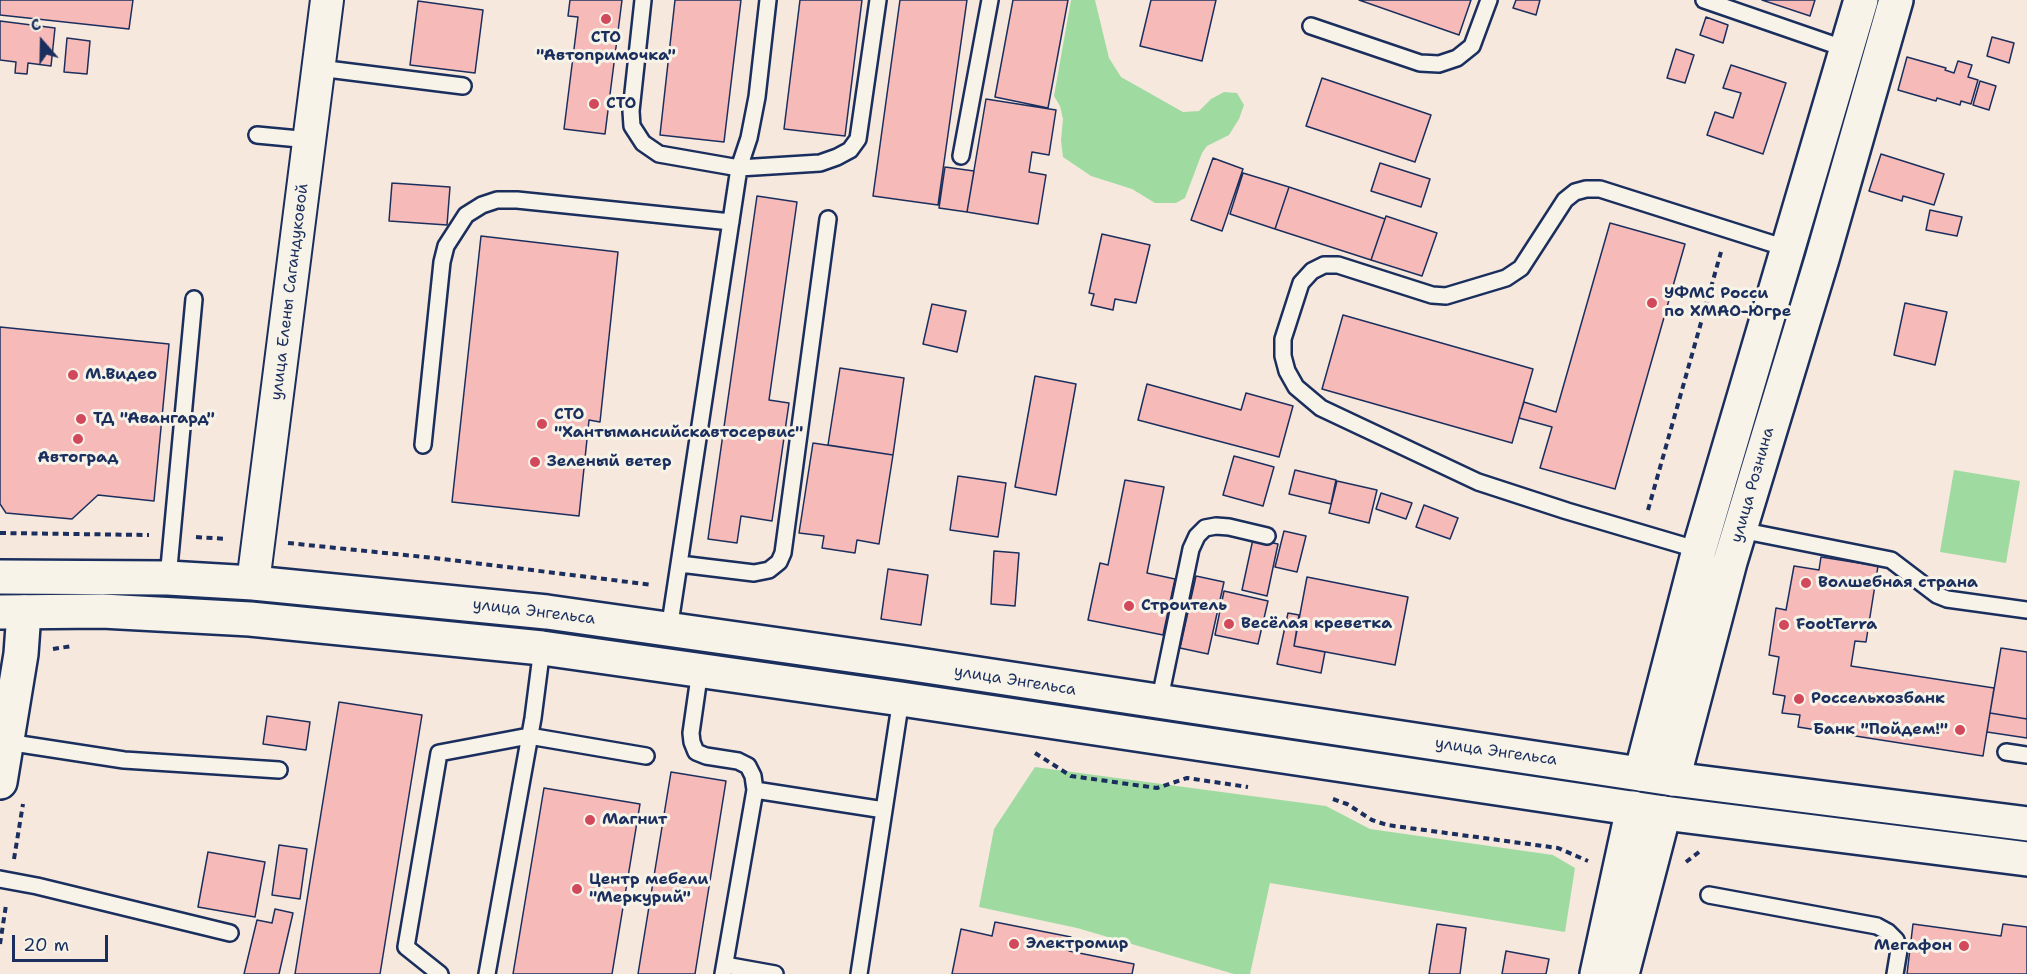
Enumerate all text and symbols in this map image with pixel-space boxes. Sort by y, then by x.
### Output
north arrow [12,12,72,72]
marker: СТО "Автопримочка" [599,12,613,26]
text: С [27,13,44,36]
place label: СТО "Автопримочка" [536,28,676,66]
place label: СТО [606,94,636,114]
marker: СТО [587,97,601,111]
street label: улица Елены Сагандуковой [267,183,313,401]
place label: УФМС Росси по ХМАО-Югре [1664,284,1791,322]
marker: УФМС Росси по ХМАО-Югре [1645,296,1659,310]
place label: М.Видео [85,365,157,385]
marker: М.Видео [66,368,80,382]
place label: СТО "Хантымансийскавтосервис" [554,405,803,443]
place label: ТД "Авангард" [93,409,215,429]
marker: ТД "Авангард" [74,412,88,426]
marker: СТО "Хантымансийскавтосервис" [535,417,549,431]
street label: улица Рознина [1727,425,1779,545]
marker: Автоград [71,432,85,446]
place label: Автоград [38,448,118,468]
place label: Зеленый ветер [547,452,671,472]
marker: Зеленый ветер [528,455,542,469]
place label: Волшебная страна [1818,573,1978,593]
marker: Волшебная страна [1799,576,1813,590]
street label: улица Энгельса [472,595,596,629]
place label: Строитель [1141,596,1227,616]
marker: Строитель [1122,599,1136,613]
place label: Весёлая креветка [1241,614,1392,634]
place label: FootTerra [1796,615,1877,635]
marker: Весёлая креветка [1222,617,1236,631]
marker: FootTerra [1777,618,1791,632]
street label: улица Энгельса [953,662,1077,700]
place label: Россельхозбанк [1811,689,1945,709]
marker: Россельхозбанк [1792,692,1806,706]
place label: Банк "Пойдем!" [1813,720,1948,740]
marker: Банк "Пойдем!" [1953,723,1967,737]
street label: улица Энгельса [1434,734,1558,770]
place label: Магнит [602,810,667,830]
marker: Магнит [583,813,597,827]
place label: Центр мебели "Меркурий" [589,870,708,908]
marker: Центр мебели "Меркурий" [570,882,584,896]
scale bar [15,923,111,961]
text: 20 m [23,933,69,957]
place label: Электромир [1026,934,1128,954]
place label: Мегафон [1874,936,1952,956]
marker: Электромир [1007,937,1021,951]
marker: Мегафон [1957,939,1971,953]

